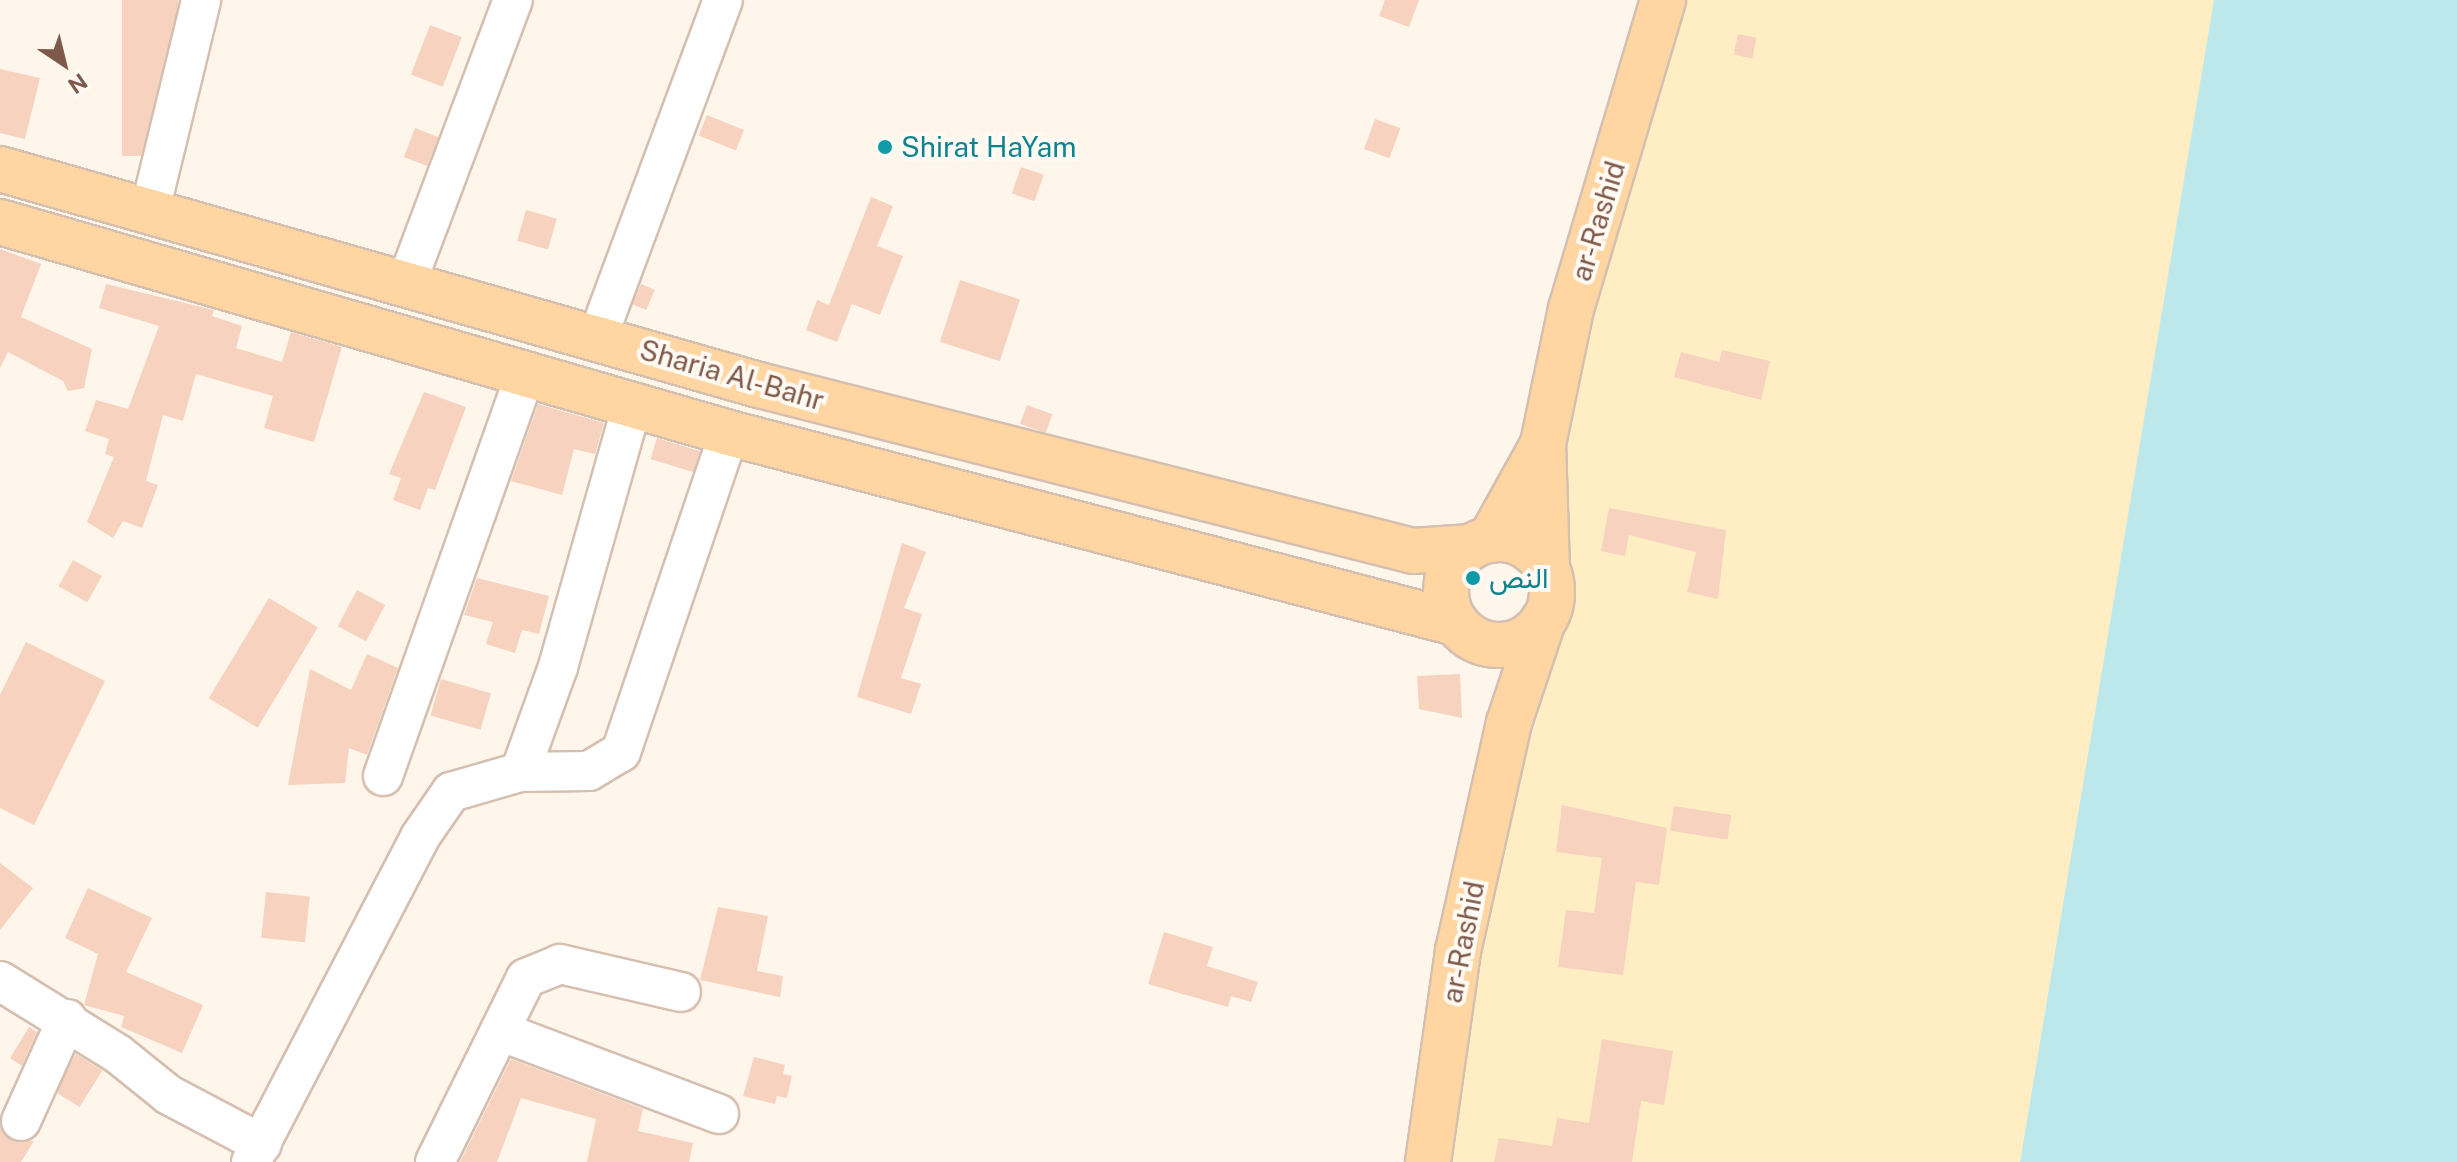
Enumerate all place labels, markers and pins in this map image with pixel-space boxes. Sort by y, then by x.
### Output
place label: Shirat HaYam [901,130,1076,164]
marker: Shirat HaYam [876,138,894,156]
place label: النص [1489,561,1549,595]
marker: النص [1464,569,1482,587]

